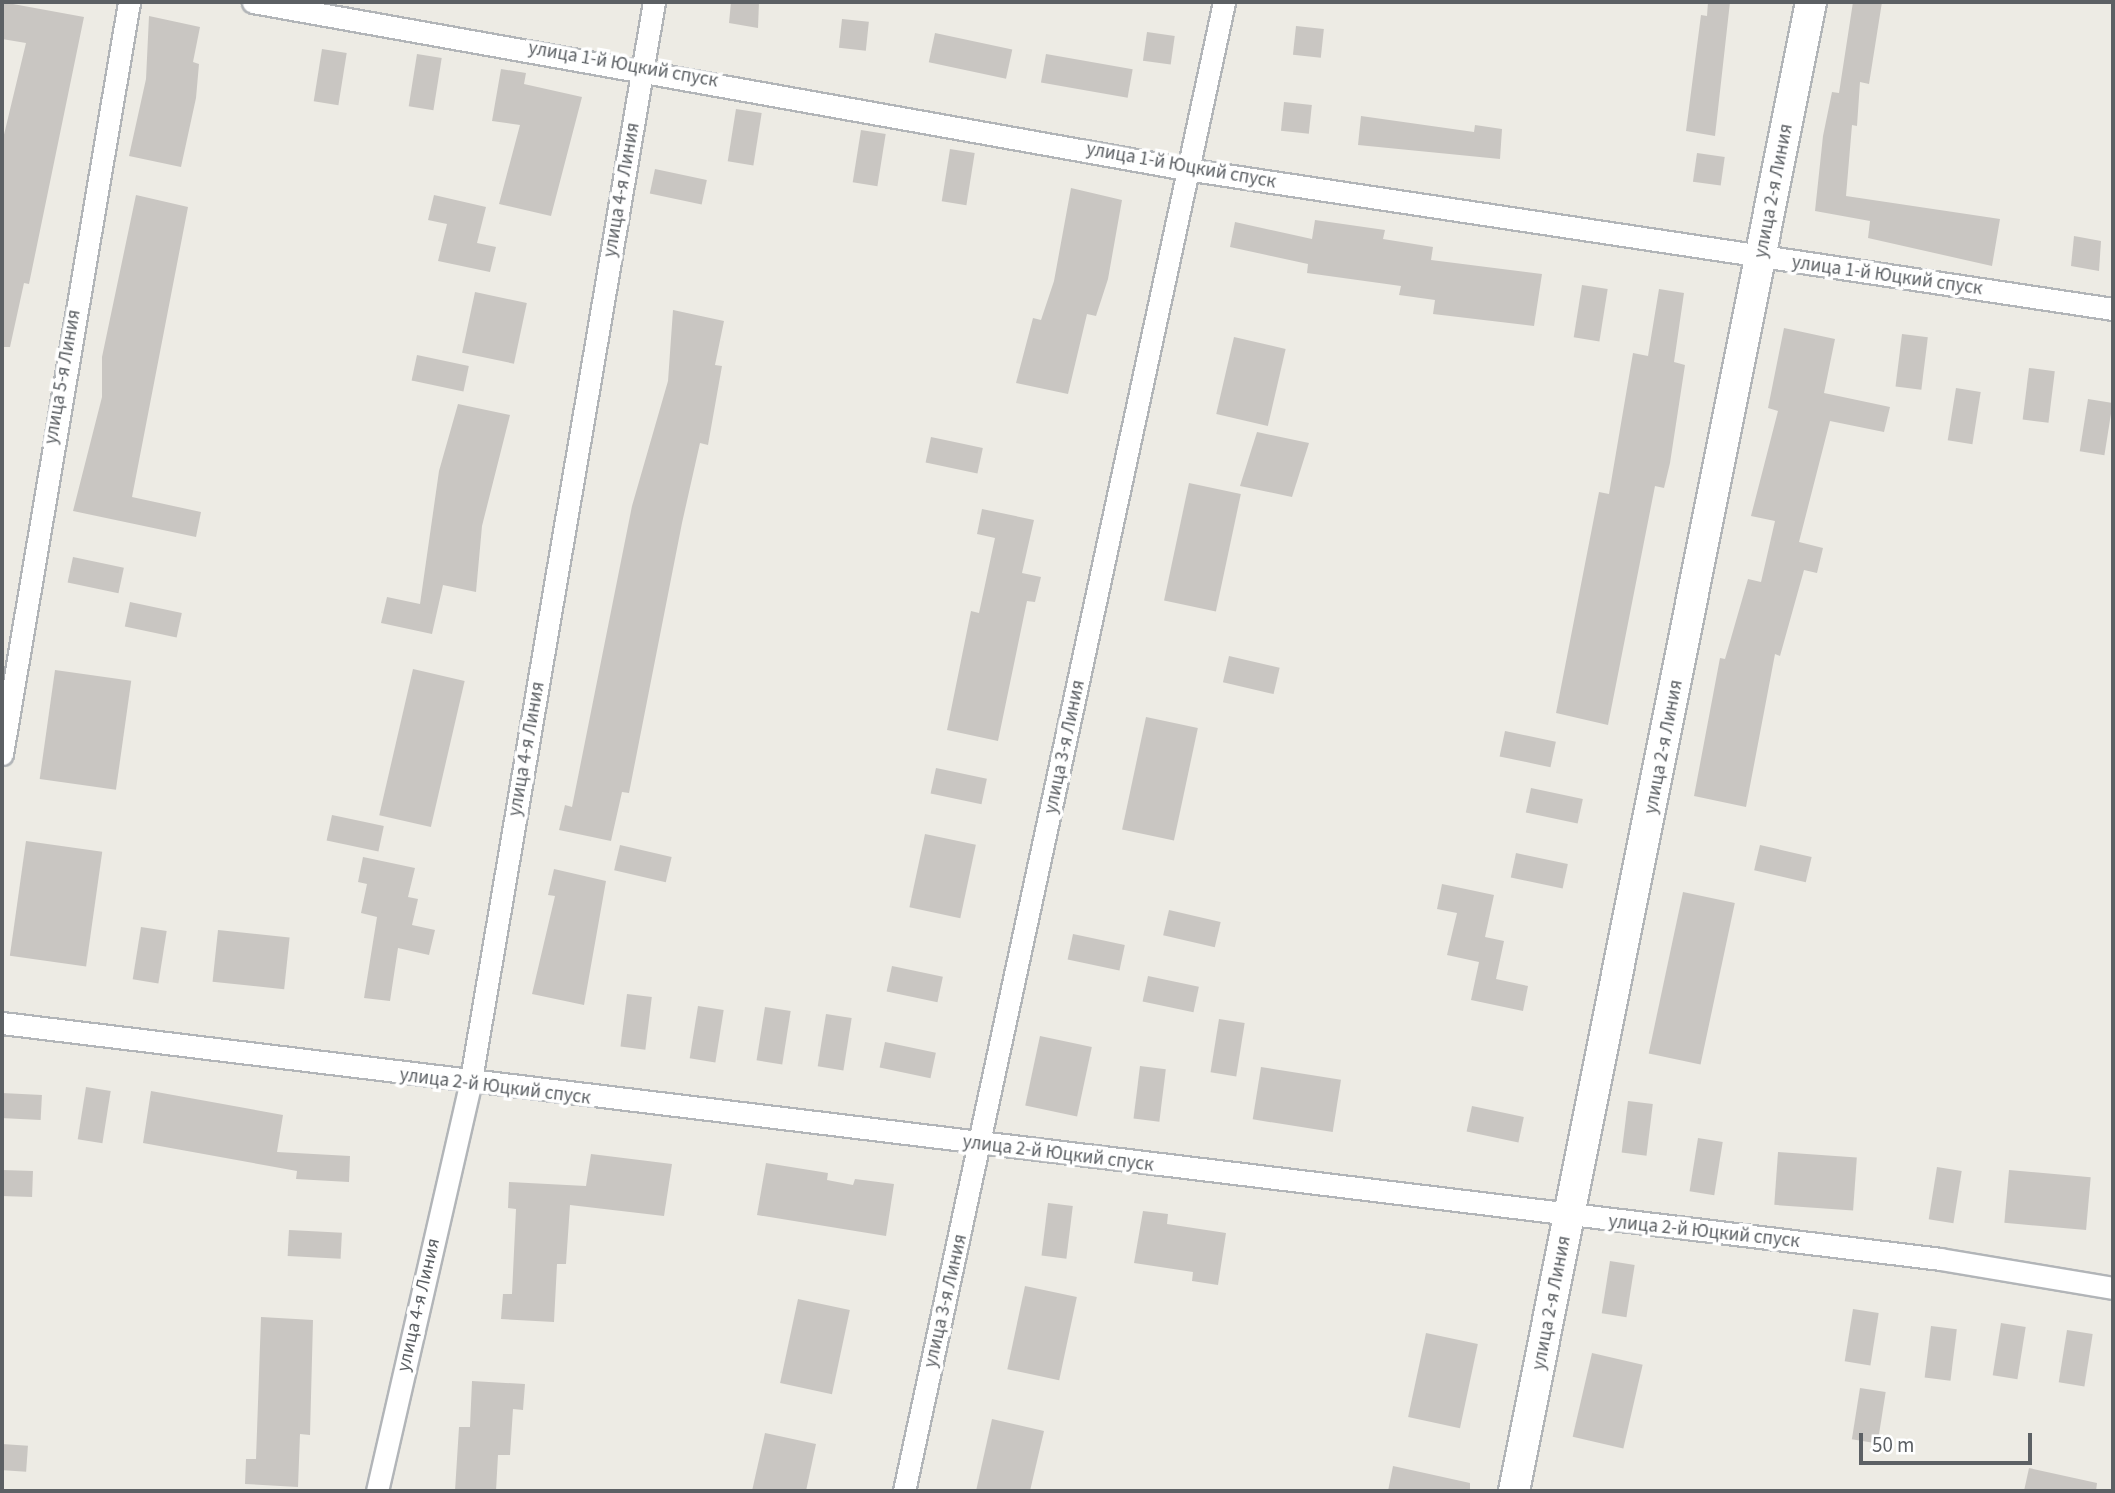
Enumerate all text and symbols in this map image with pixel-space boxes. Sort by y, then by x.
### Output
street label: улица 1-й Юцкий спуск [526,37,720,93]
street label: улица 4-я Линия [599,121,645,259]
street label: улица 2-я Линия [1750,122,1798,260]
street label: улица 1-й Юцкий спуск [1084,138,1278,194]
street label: улица 1-й Юцкий спуск [1790,251,1984,301]
street label: улица 5-я Линия [40,308,86,446]
street label: улица 3-я Линия [1040,678,1090,816]
street label: улица 2-я Линия [1640,678,1688,816]
street label: улица 4-я Линия [504,680,550,818]
street label: улица 2-й Юцкий спуск [398,1064,592,1110]
street label: улица 2-й Юцкий спуск [961,1131,1155,1177]
street label: улица 2-й Юцкий спуск [1607,1211,1801,1253]
street label: улица 3-я Линия [920,1232,972,1370]
street label: улица 2-я Линия [1528,1234,1576,1372]
street label: улица 4-я Линия [393,1236,445,1374]
scale bar [1863,1420,2036,1464]
text: 50 m [1872,1430,1914,1460]

